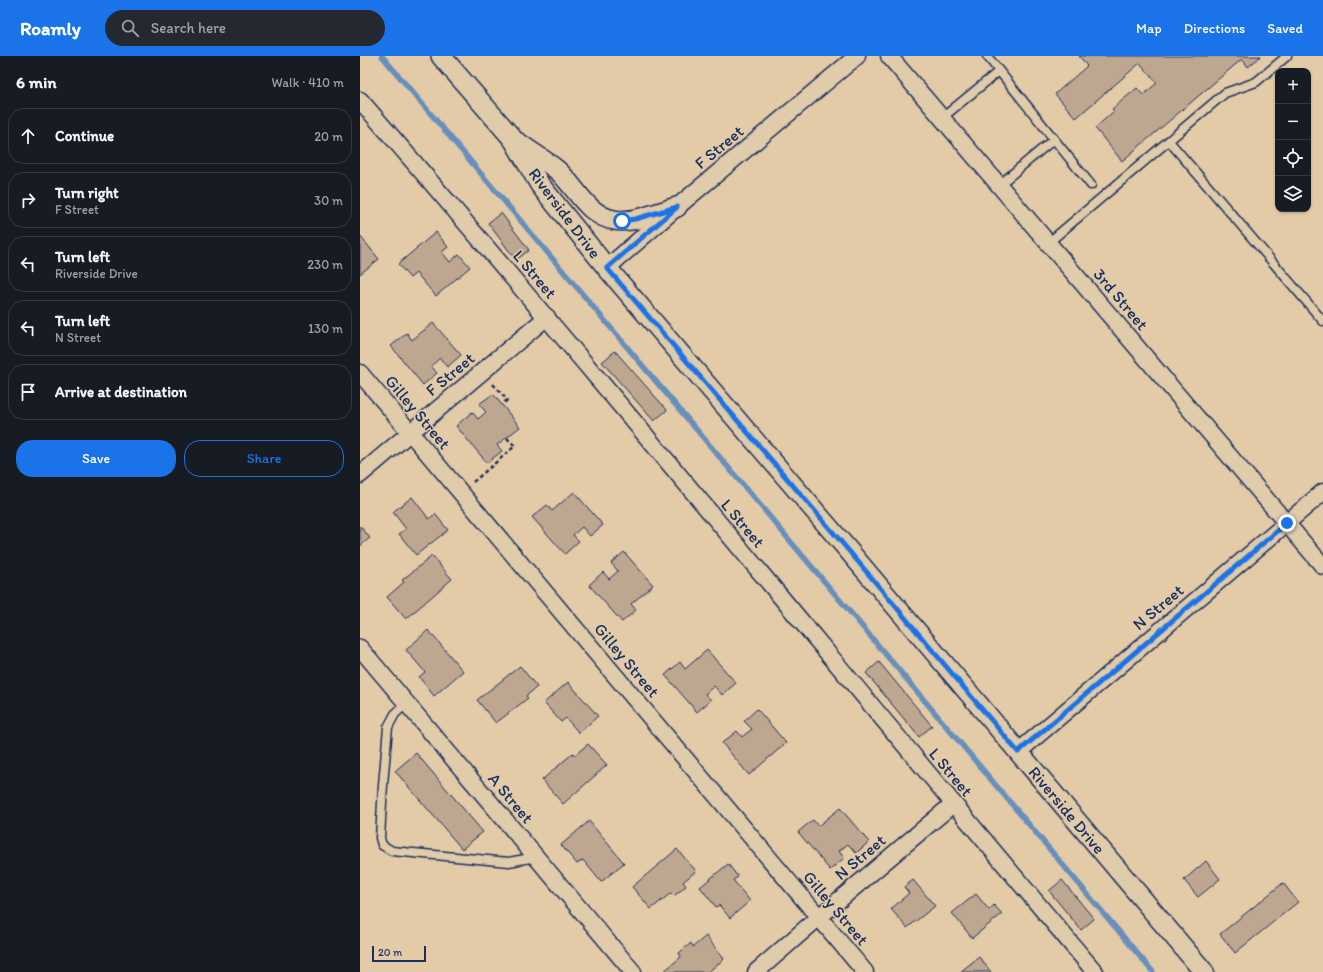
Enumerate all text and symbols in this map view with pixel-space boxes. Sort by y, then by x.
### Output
search box [105,10,385,46]
text: Roamly [20,17,81,40]
icon: search [119,17,141,39]
text: Search here [151,19,226,37]
text: Map [1136,20,1162,37]
text: Directions [1184,20,1245,37]
text: Saved [1267,20,1303,37]
map controls [1275,68,1311,212]
button: + [1275,68,1311,104]
text: 6 min [16,72,57,92]
text: Walk · 410 m [272,75,344,90]
button: − [1275,104,1311,140]
street label: F Street [691,121,747,173]
icon: ahead [17,125,39,147]
text: Continue [55,127,114,145]
text: 20 m [314,129,343,144]
button: locate [1275,140,1311,176]
street label: Riverside Drive [524,164,606,262]
button: layers [1275,176,1311,212]
text: Turn right [55,184,119,202]
icon: right [17,189,39,211]
text: 30 m [314,193,343,208]
text: F Street [55,202,99,217]
route start [613,212,631,230]
street label: L Street [509,246,561,302]
text: Turn left [55,248,110,266]
icon: left [17,253,39,275]
text: 230 m [307,257,343,272]
street label: 3rd Street [1090,264,1153,334]
text: Riverside Drive [55,266,138,281]
text: Turn left [55,312,110,330]
icon: left [17,317,39,339]
text: 130 m [308,321,343,336]
text: N Street [55,330,101,345]
street label: F Street [422,348,478,400]
street label: Gilley Street [381,371,455,453]
icon: arrive [17,381,39,403]
text: Arrive at destination [55,383,187,401]
button: Save [16,440,176,477]
button: Share [184,440,344,477]
street label: L Street [717,495,769,551]
route end [1278,514,1296,532]
street label: N Street [1129,580,1187,634]
street label: Gilley Street [590,619,664,701]
street label: L Street [925,744,977,800]
street label: Riverside Drive [1025,762,1109,858]
street label: A Street [484,769,538,827]
street label: N Street [831,830,889,884]
street label: Gilley Street [799,867,873,949]
scale bar [372,944,426,963]
text: 20 m [378,946,402,959]

